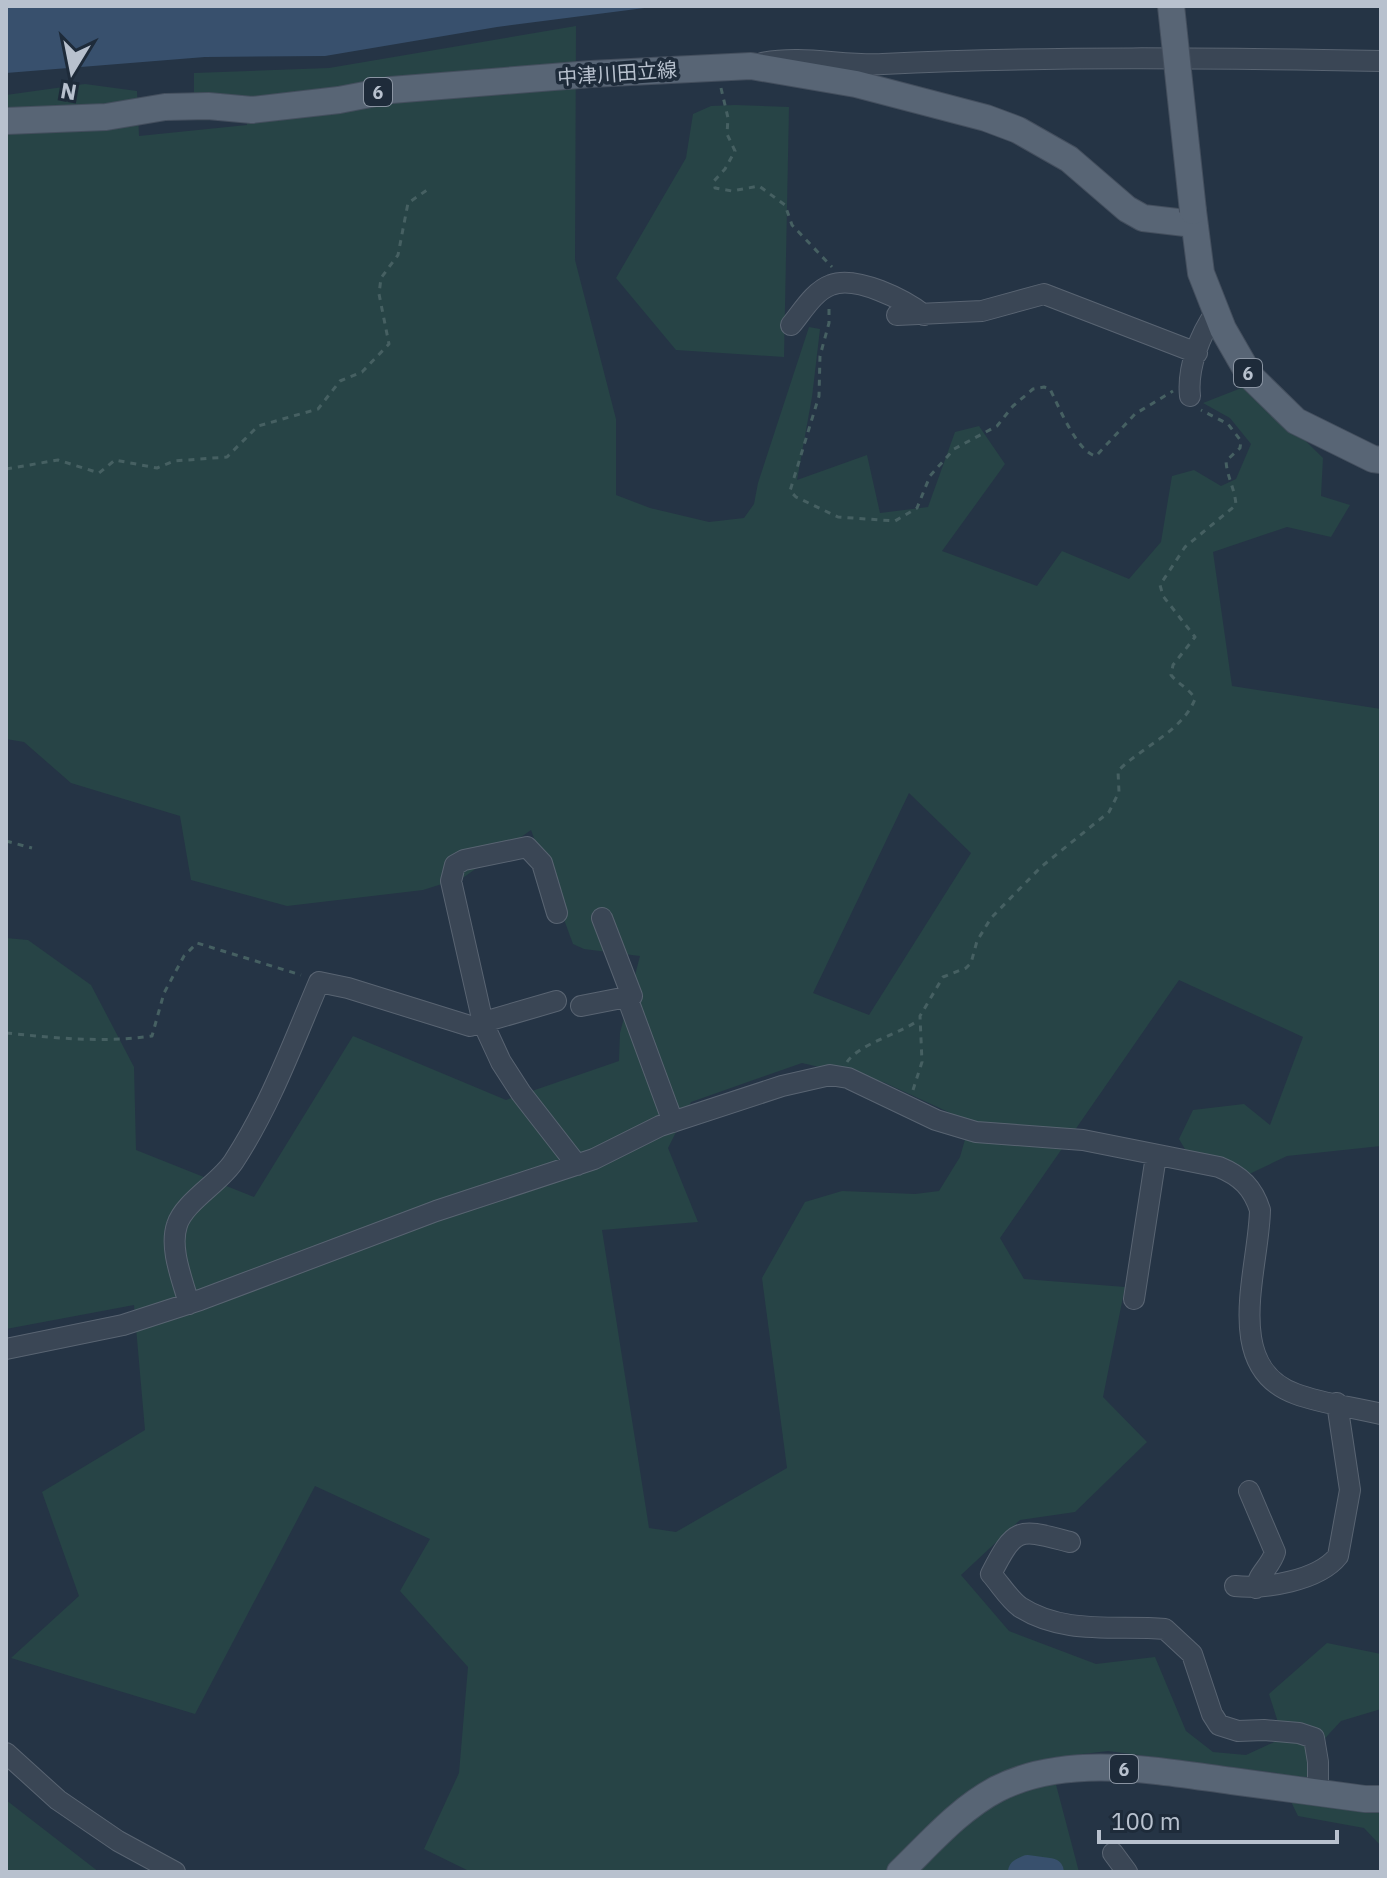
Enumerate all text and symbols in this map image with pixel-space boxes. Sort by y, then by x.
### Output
north arrow [32,32,112,112]
street label: 中津川田立線 [556,55,678,91]
text: N [58,77,79,108]
road number: 6 [364,78,392,106]
road number: 6 [1234,359,1262,387]
road number: 6 [1110,1755,1138,1783]
scale bar [1099,1794,1337,1844]
text: 100 m [1111,1805,1181,1837]

